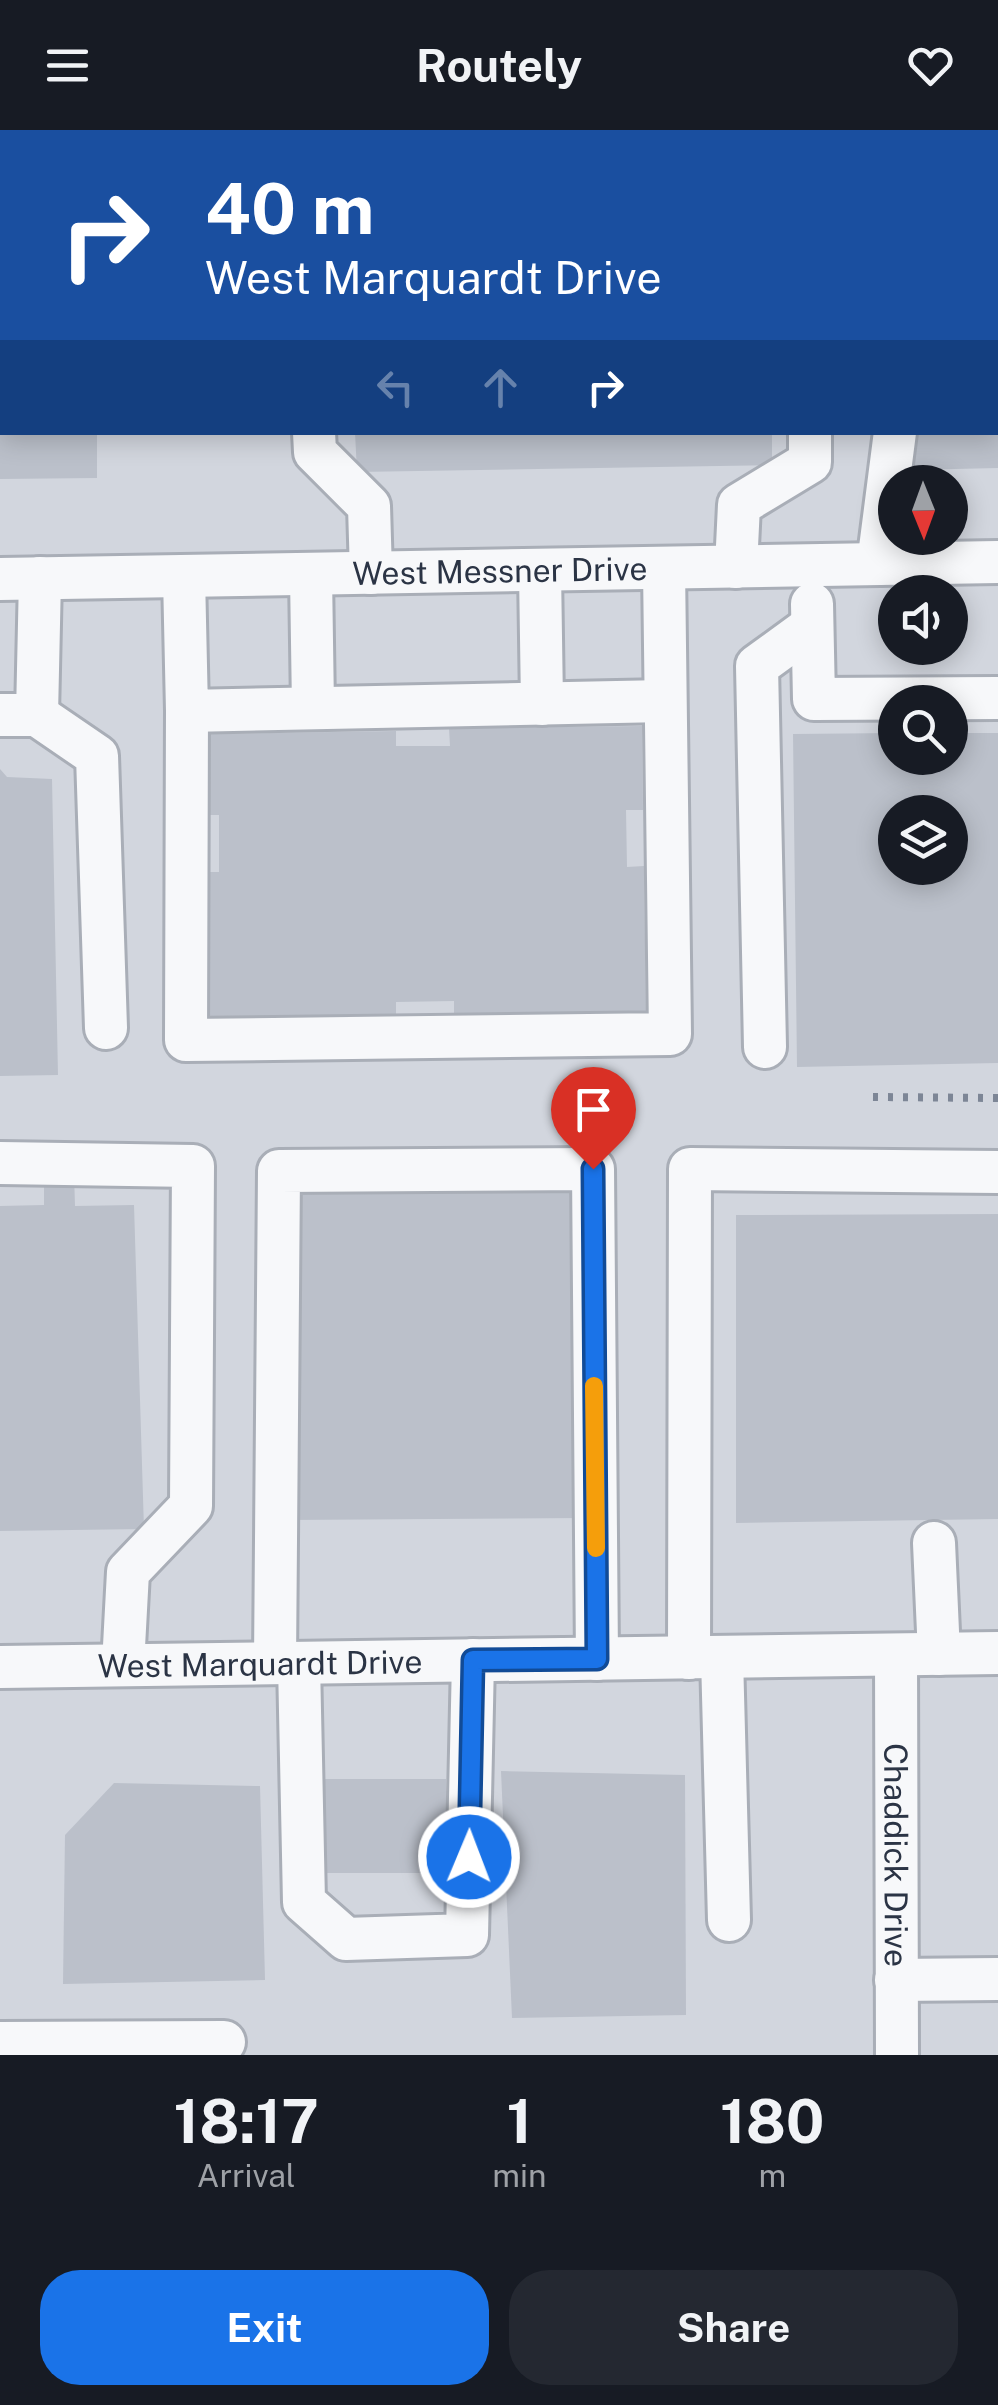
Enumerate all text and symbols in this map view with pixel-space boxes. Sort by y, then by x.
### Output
icon: menu [40,38,95,93]
icon: heart [903,38,958,93]
text: Routely [416,39,582,92]
text: 40 m [205,167,375,250]
icon: right [40,170,170,300]
text: West Marquardt Drive [205,251,662,304]
icon: left [368,360,423,415]
icon: ahead [473,360,528,415]
icon: right [578,360,633,415]
north arrow [878,465,968,555]
map controls [878,465,968,885]
street label: West Messner Drive [352,549,648,591]
button: sound [878,575,968,665]
button: search [878,685,968,775]
button: layers [878,795,968,885]
pin [551,1067,636,1170]
icon: arrive [566,1082,621,1137]
street label: West Marquardt Drive [97,1643,423,1684]
street label: Chaddick Drive [878,1743,915,1967]
position arrow [417,1805,521,1909]
text: 18:17 [173,2086,319,2157]
text: 1 [507,2086,532,2157]
text: 180 [720,2086,824,2157]
text: Arrival [197,2157,296,2194]
text: min [492,2157,547,2194]
text: m [758,2157,786,2194]
button: Exit [40,2270,489,2385]
button: Share [509,2270,958,2385]

